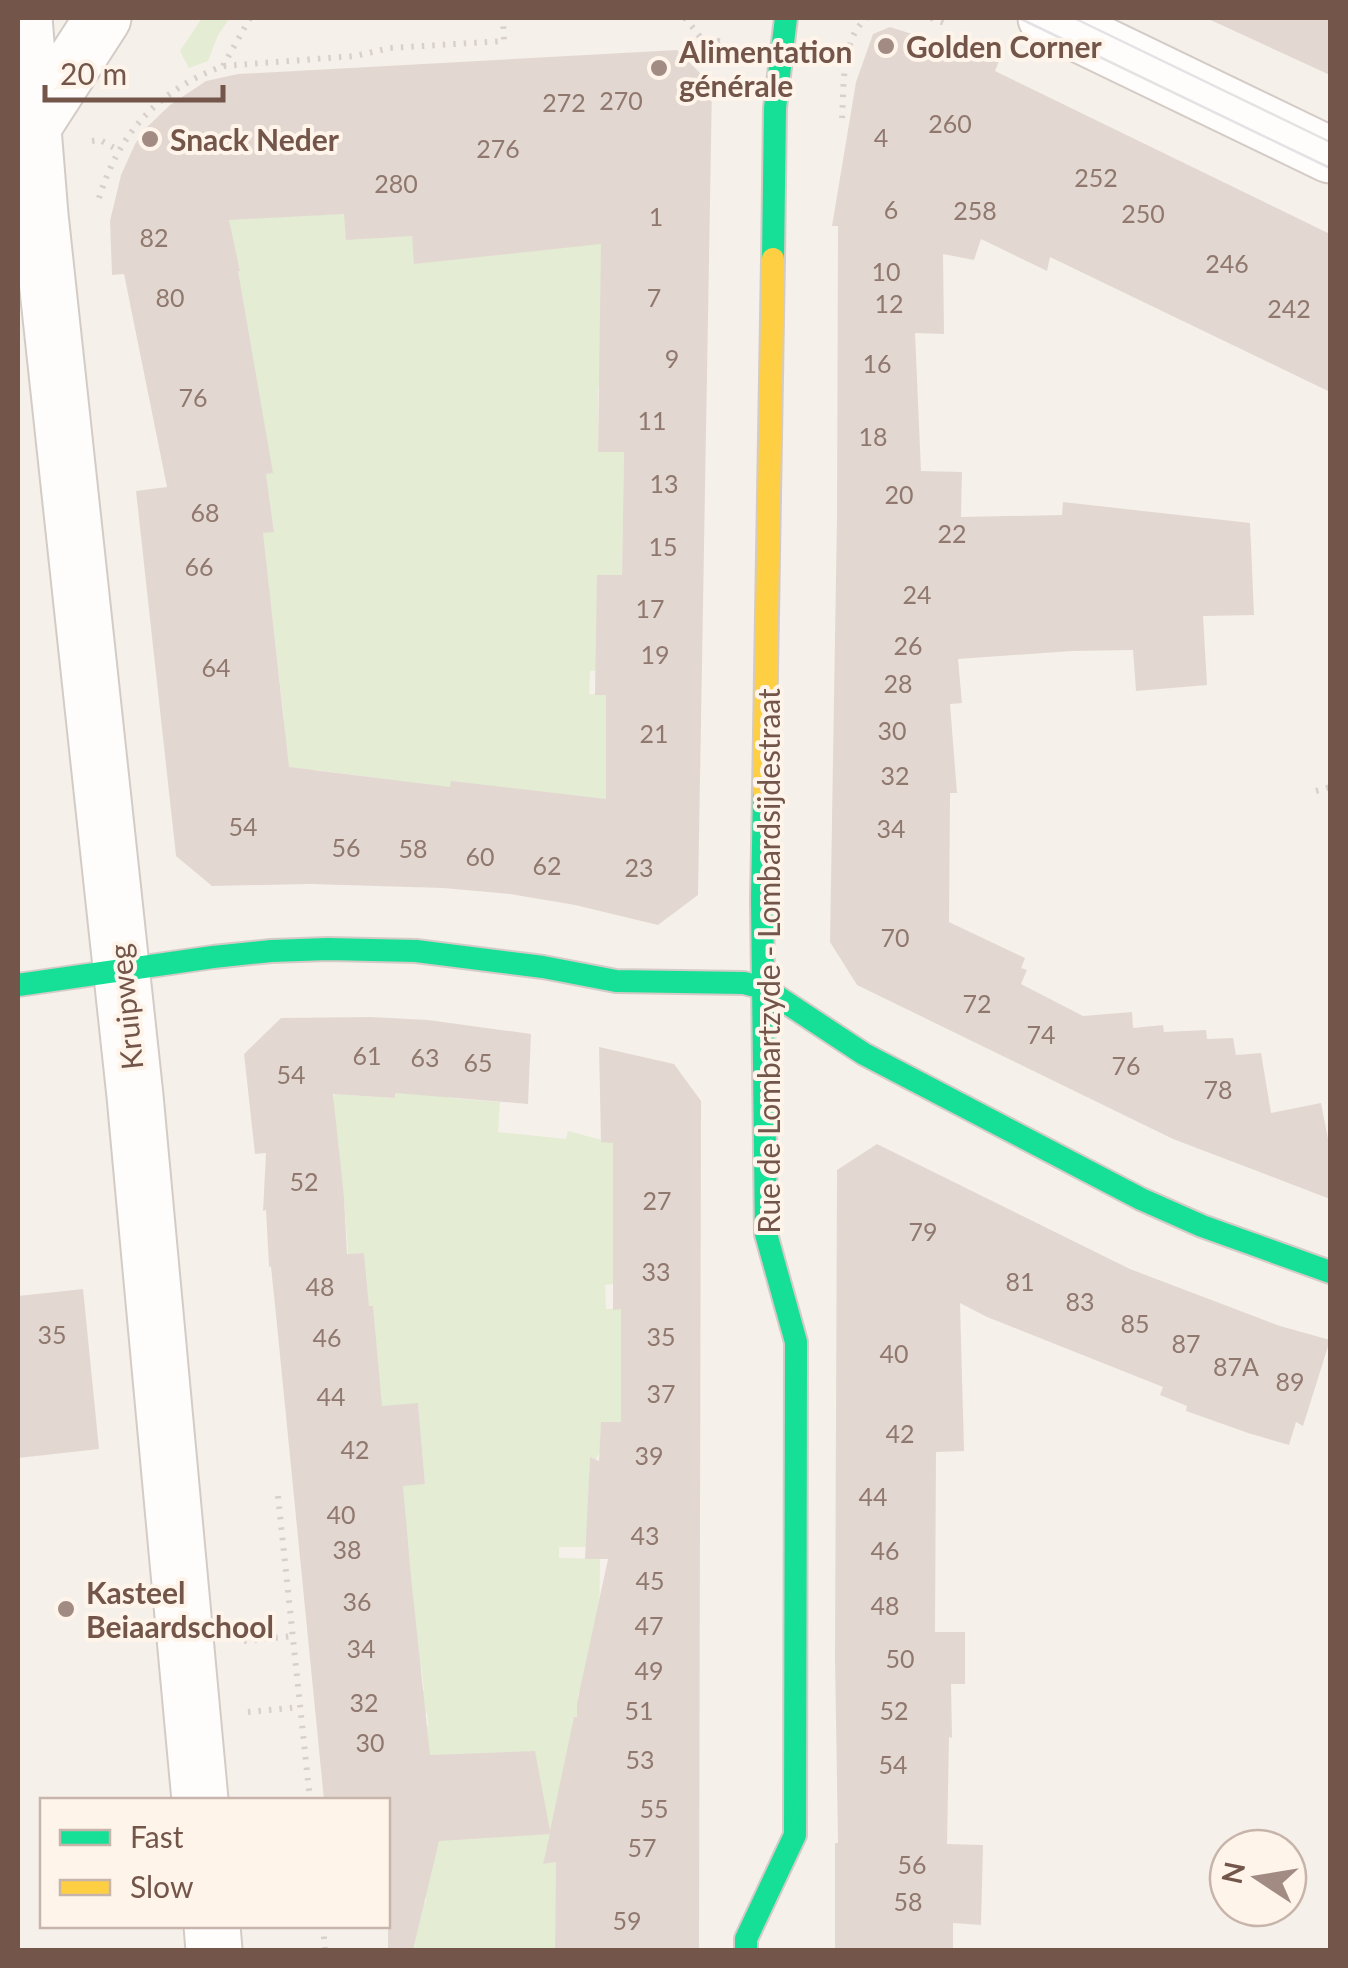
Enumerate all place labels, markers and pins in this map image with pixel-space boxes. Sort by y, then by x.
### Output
place label: Golden Corner [906,28,1102,64]
place label: Alimentation générale [678,33,852,103]
marker: Golden Corner [875,35,897,57]
marker: Alimentation générale [648,57,670,79]
place label: Snack Neder [170,121,340,157]
marker: Snack Neder [139,128,161,150]
place label: Kasteel Beiaardschool [86,1574,274,1644]
marker: Kasteel Beiaardschool [55,1598,77,1620]

